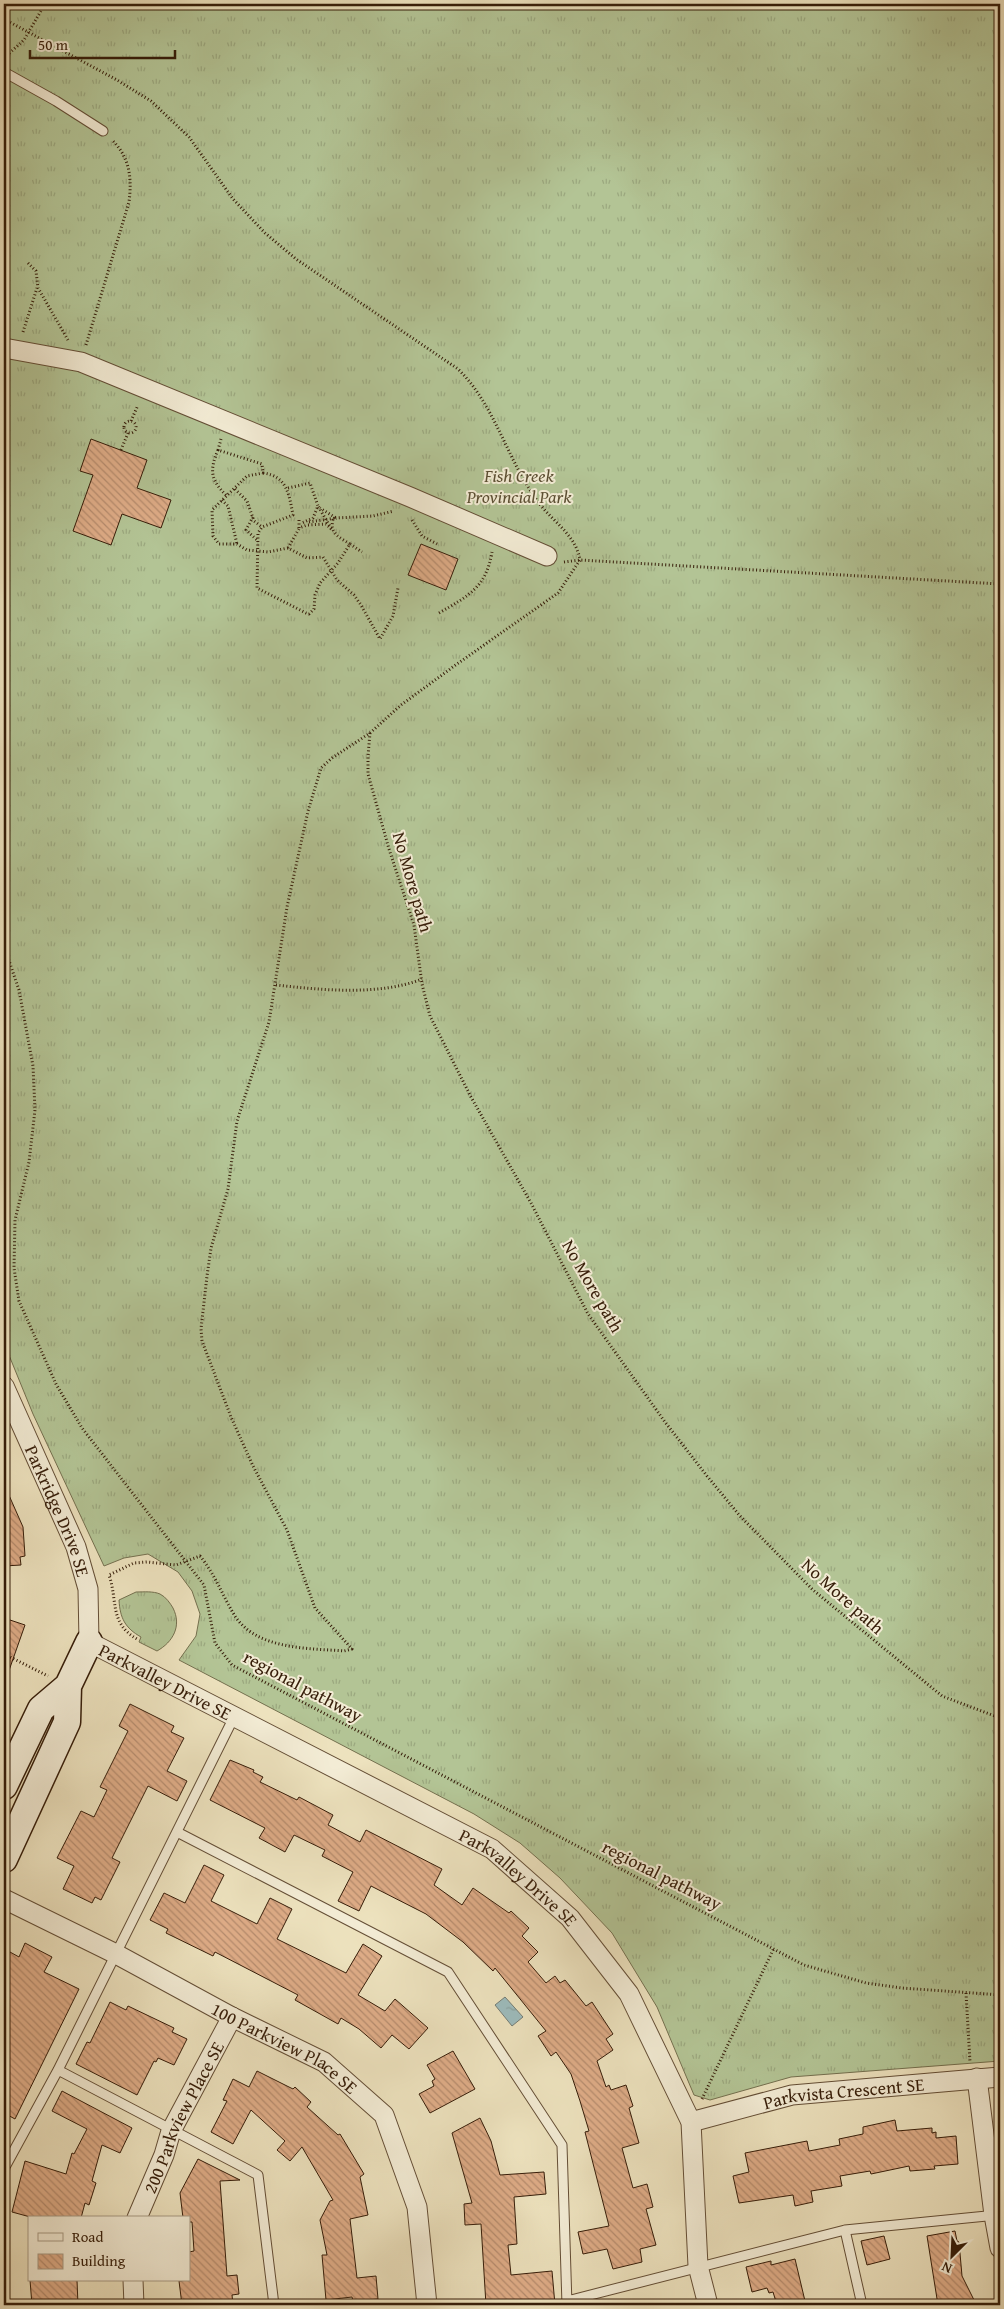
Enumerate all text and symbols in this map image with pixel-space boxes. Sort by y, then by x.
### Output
scale bar [30,28,175,60]
text: 50 m [38,34,69,55]
park label: Fish Creek Provincial Park [466,462,572,510]
street label: No More path [386,829,440,935]
street label: No More path [556,1235,630,1337]
street label: Parkridge Drive SE [19,1440,97,1579]
street label: No More path [796,1551,890,1641]
street label: Parkvalley Drive SE [94,1636,236,1727]
street label: regional pathway [239,1643,367,1729]
street label: Parkvalley Drive SE [455,1821,585,1931]
street label: regional pathway [597,1833,727,1917]
street label: 100 Parkview Place SE [207,1995,364,2100]
street label: 200 Parkview Place SE [136,2036,230,2197]
street label: Parkvista Crescent SE [760,2070,925,2116]
legend [28,2216,190,2282]
text: Road [72,2226,103,2247]
north arrow [926,2232,976,2282]
text: Building [72,2250,126,2271]
text: N [938,2257,955,2279]

